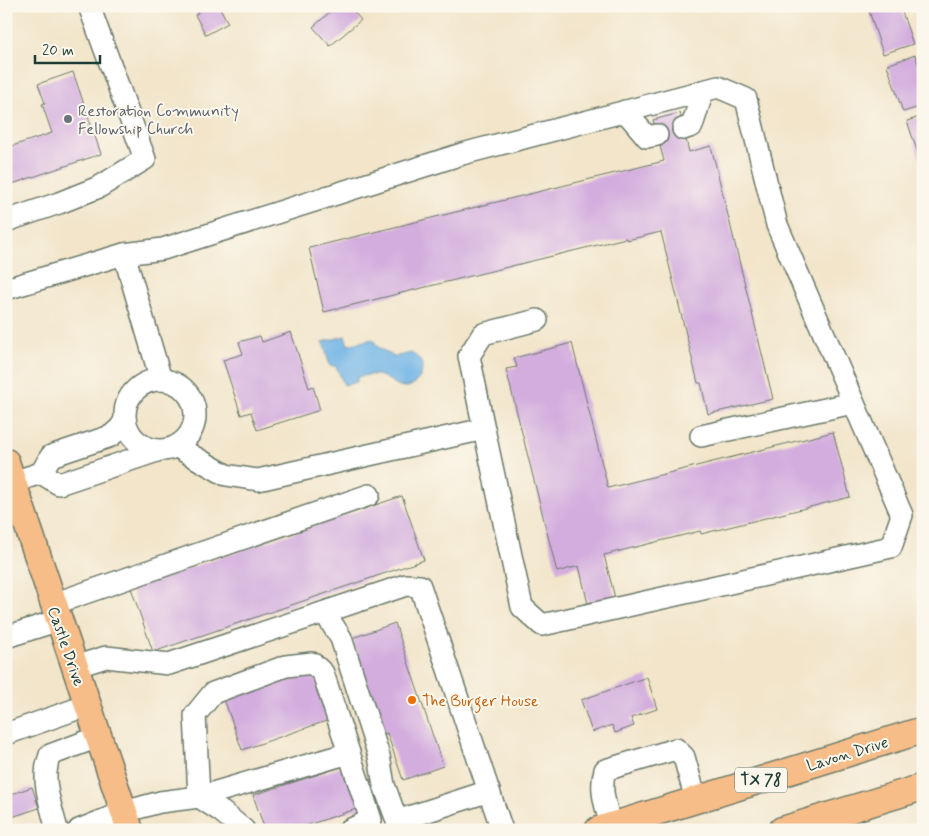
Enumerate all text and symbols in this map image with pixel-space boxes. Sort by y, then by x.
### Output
scale bar [35,32,100,64]
text: 20 m [42,41,74,61]
place label: Restoration Community Fellowship Church [78,101,239,140]
marker: Restoration Community Fellowship Church [62,113,74,125]
street label: Castle Drive [42,604,89,690]
place label: The Burger House [422,691,539,713]
marker: The Burger House [406,694,418,706]
street label: Lavon Drive [804,732,891,777]
road number: TX 78 [735,768,787,792]

